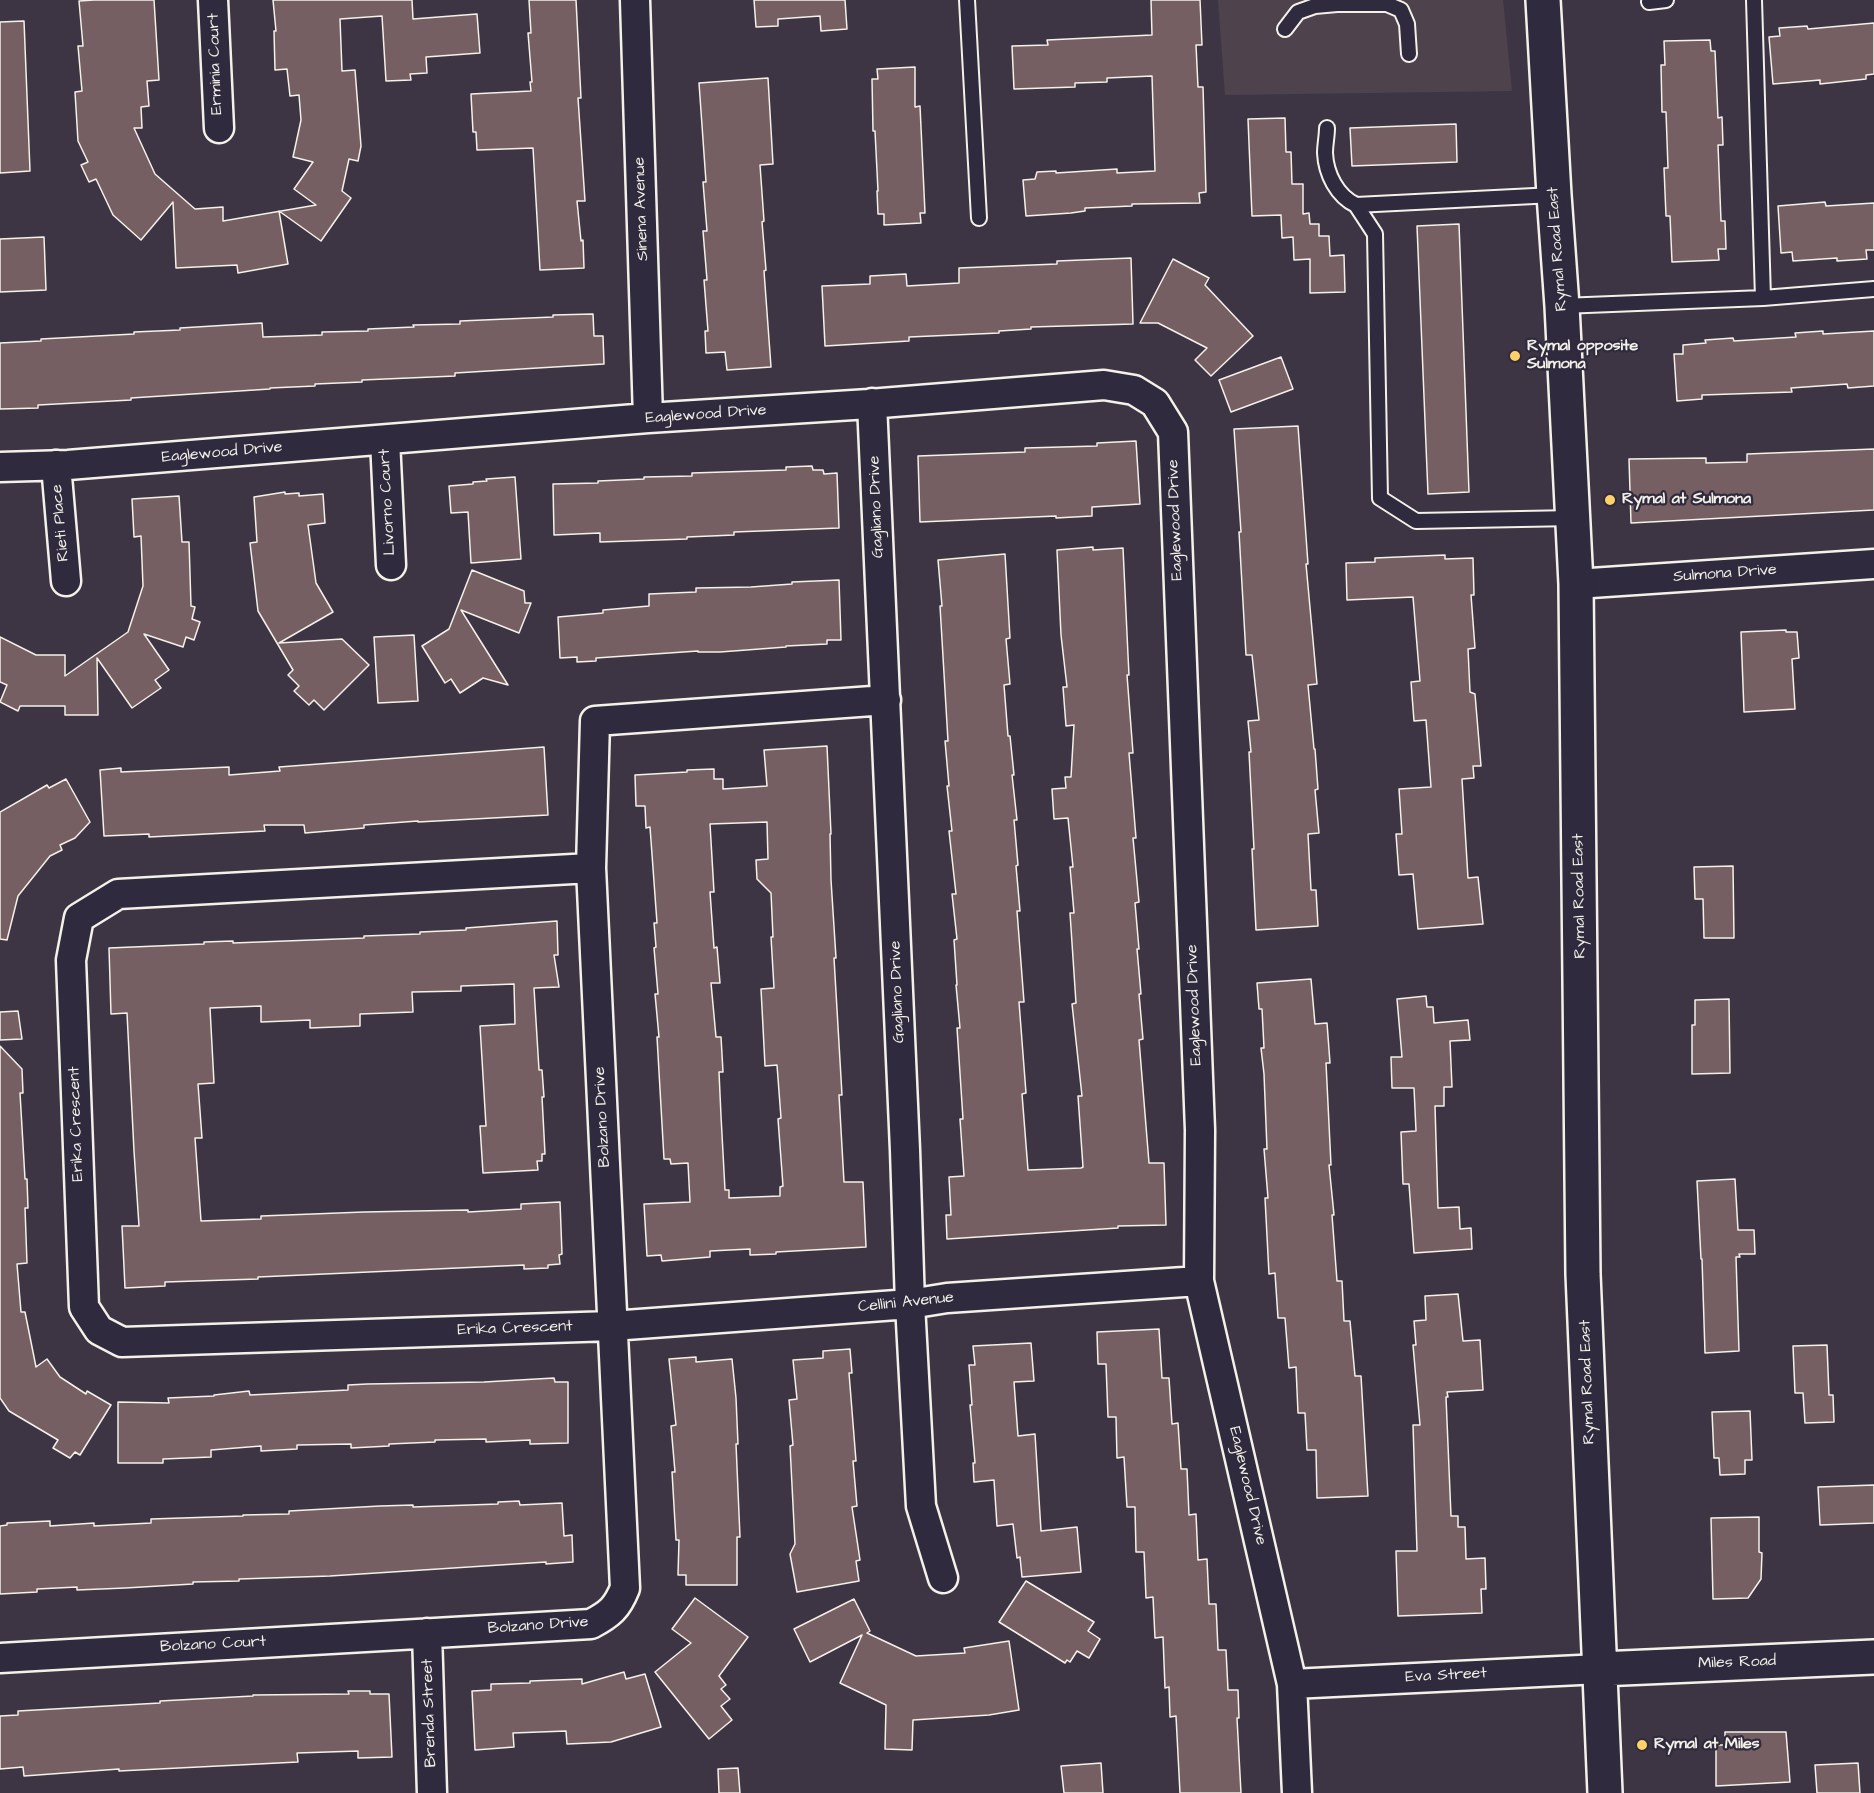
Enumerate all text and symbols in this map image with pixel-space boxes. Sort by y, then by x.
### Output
street label: Erminia Court [205,13,227,115]
street label: Sinena Avenue [631,157,653,261]
street label: Rymal Road East [1544,186,1572,312]
place label: Rymal opposite Sulmona [1527,337,1638,375]
marker: Rymal opposite Sulmona [1508,349,1522,363]
street label: Eaglewood Drive [645,401,767,429]
street label: Eaglewood Drive [161,438,283,468]
street label: Livorno Court [376,448,400,556]
street label: Gagliano Drive [866,455,888,559]
street label: Eaglewood Drive [1164,459,1188,581]
street label: Rieti Place [48,484,74,562]
place label: Rymal at Sulmona [1622,490,1751,510]
marker: Rymal at Sulmona [1603,493,1617,507]
street label: Sulmona Drive [1673,561,1777,587]
street label: Rymal Road East [1569,833,1591,959]
street label: Gagliano Drive [887,940,909,1044]
street label: Eaglewood Drive [1183,944,1207,1066]
street label: Erika Crescent [65,1066,89,1182]
street label: Bolzano Drive [591,1066,615,1168]
street label: Cellini Avenue [857,1288,955,1318]
street label: Erika Crescent [457,1317,573,1341]
street label: Rymal Road East [1576,1319,1600,1445]
street label: Eaglewood Drive [1224,1425,1270,1547]
street label: Bolzano Drive [487,1613,589,1639]
street label: Bolzano Court [160,1633,266,1657]
street label: Miles Road [1698,1652,1776,1674]
street label: Brenda Street [419,1658,441,1768]
street label: Eva Street [1405,1664,1487,1688]
place label: Rymal at Miles [1654,1735,1760,1755]
marker: Rymal at Miles [1635,1738,1649,1752]

